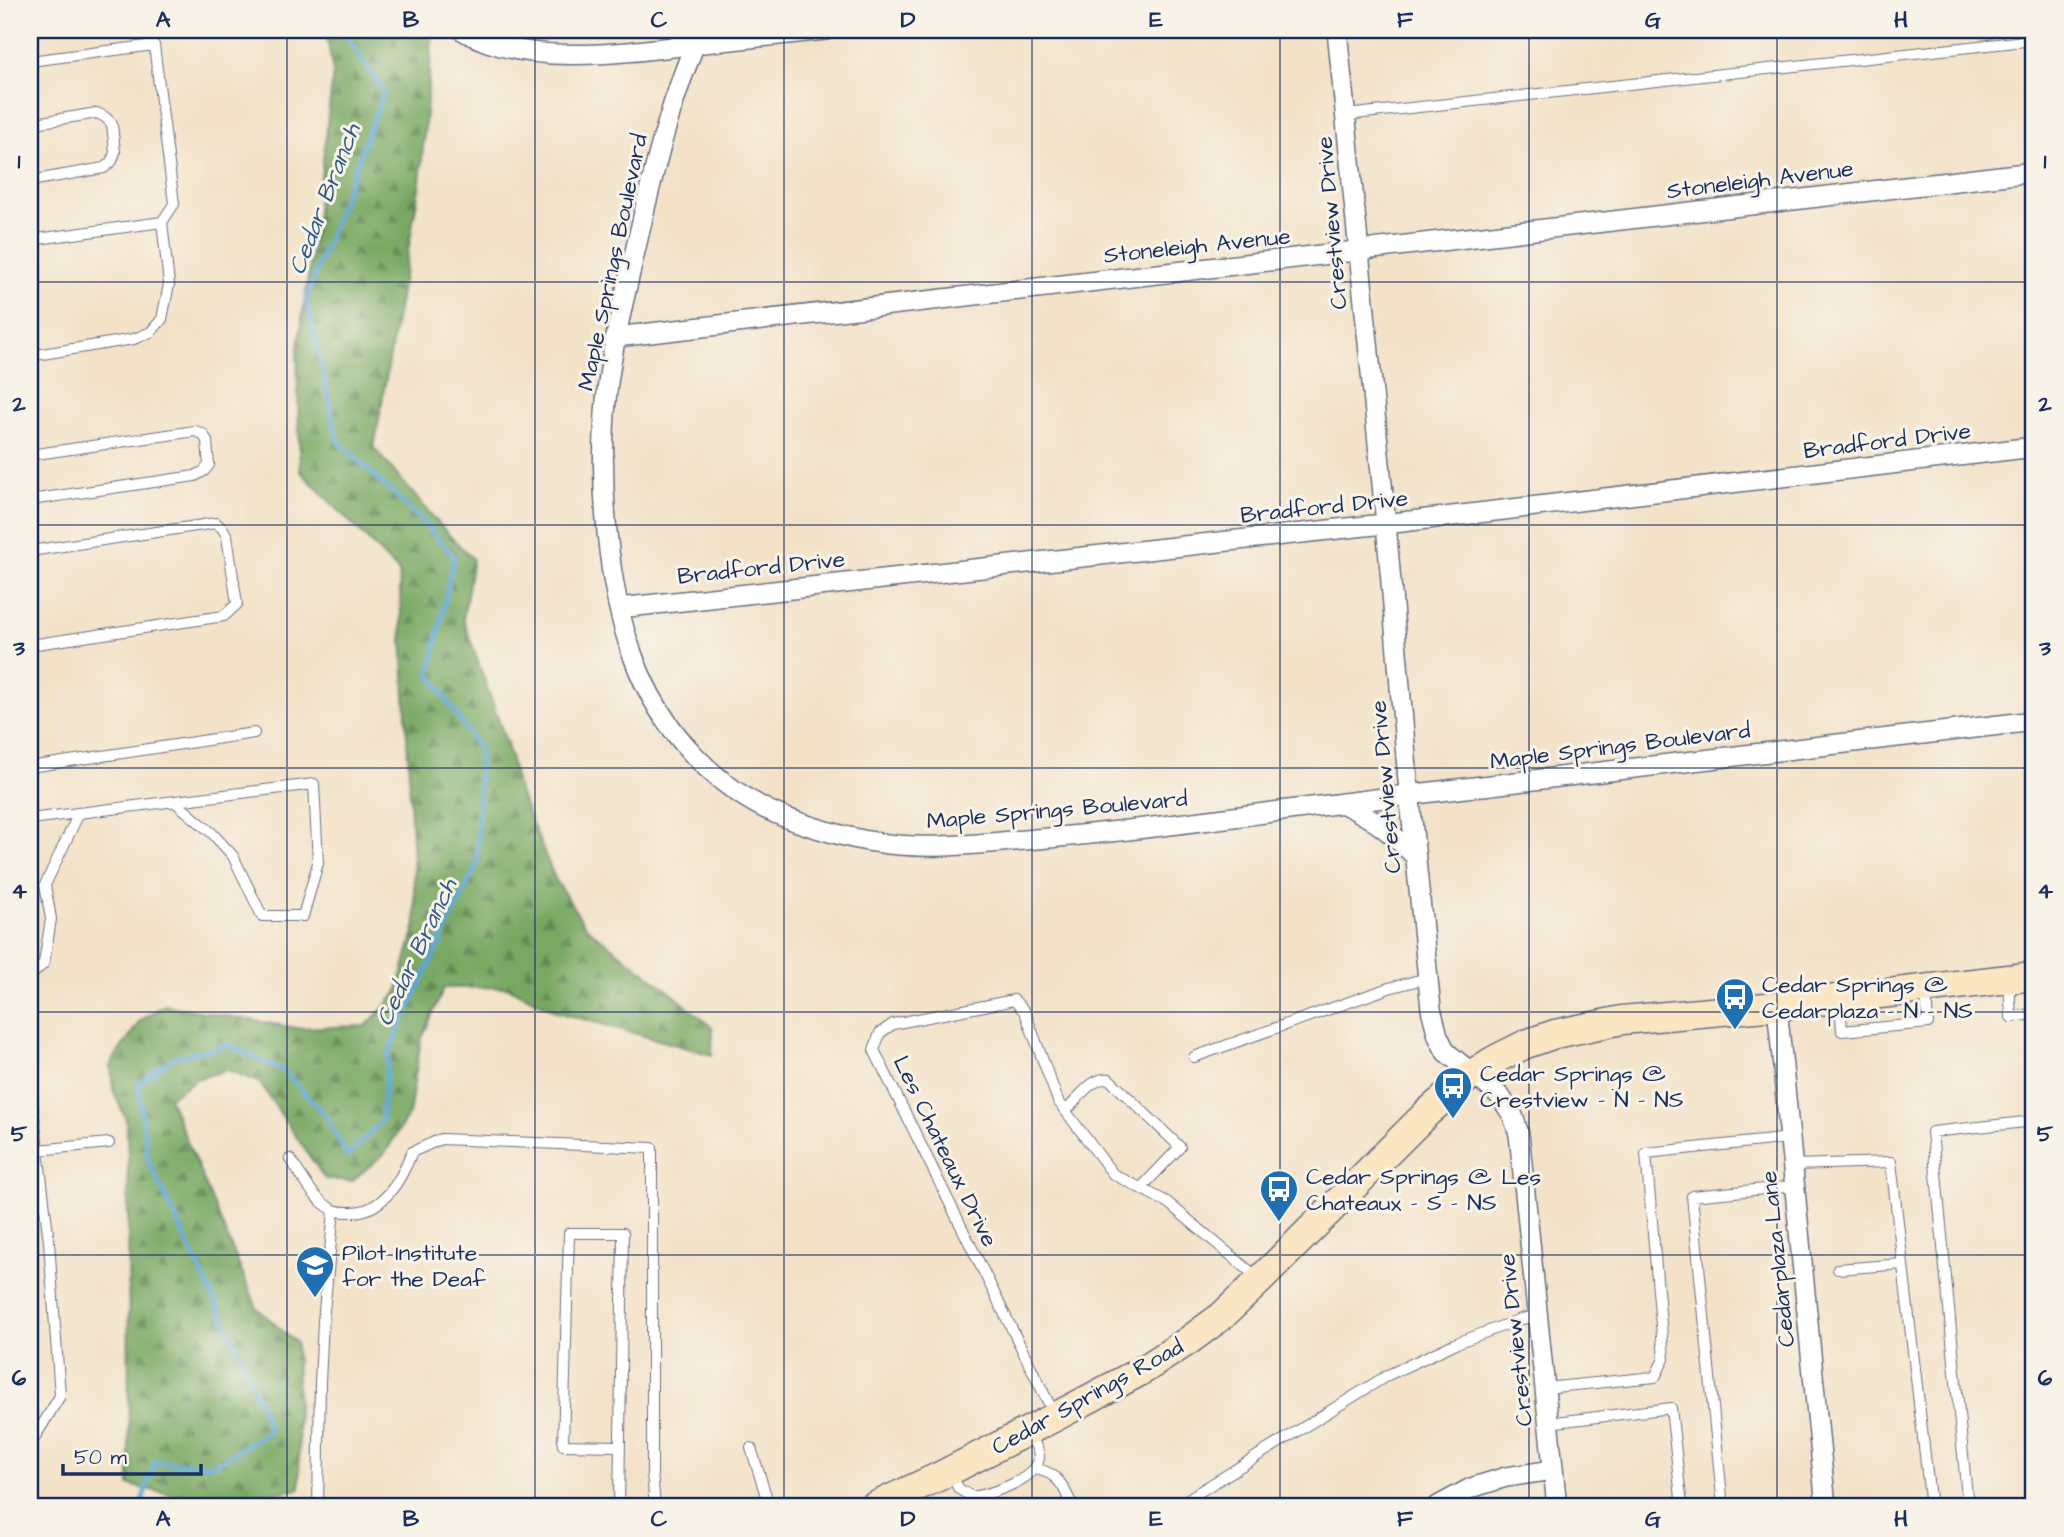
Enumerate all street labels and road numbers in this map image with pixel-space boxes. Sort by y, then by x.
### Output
street label: Maple Springs Boulevard [570,131,657,394]
street label: Crestview Drive [1309,135,1355,311]
street label: Stoneleigh Avenue [1665,153,1855,208]
street label: Stoneleigh Avenue [1102,220,1292,273]
street label: Bradford Drive [1802,415,1973,467]
street label: Bradford Drive [1239,482,1409,532]
street label: Bradford Drive [676,543,846,593]
street label: Crestview Drive [1363,699,1409,875]
street label: Maple Springs Boulevard [1488,714,1752,779]
street label: Maple Springs Boulevard [925,783,1189,838]
street label: Les Chateaux Drive [885,1050,1005,1252]
street label: Cedarplaza Lane [1753,1169,1803,1349]
street label: Crestview Drive [1491,1252,1541,1428]
street label: Cedar Springs Road [986,1331,1190,1464]

